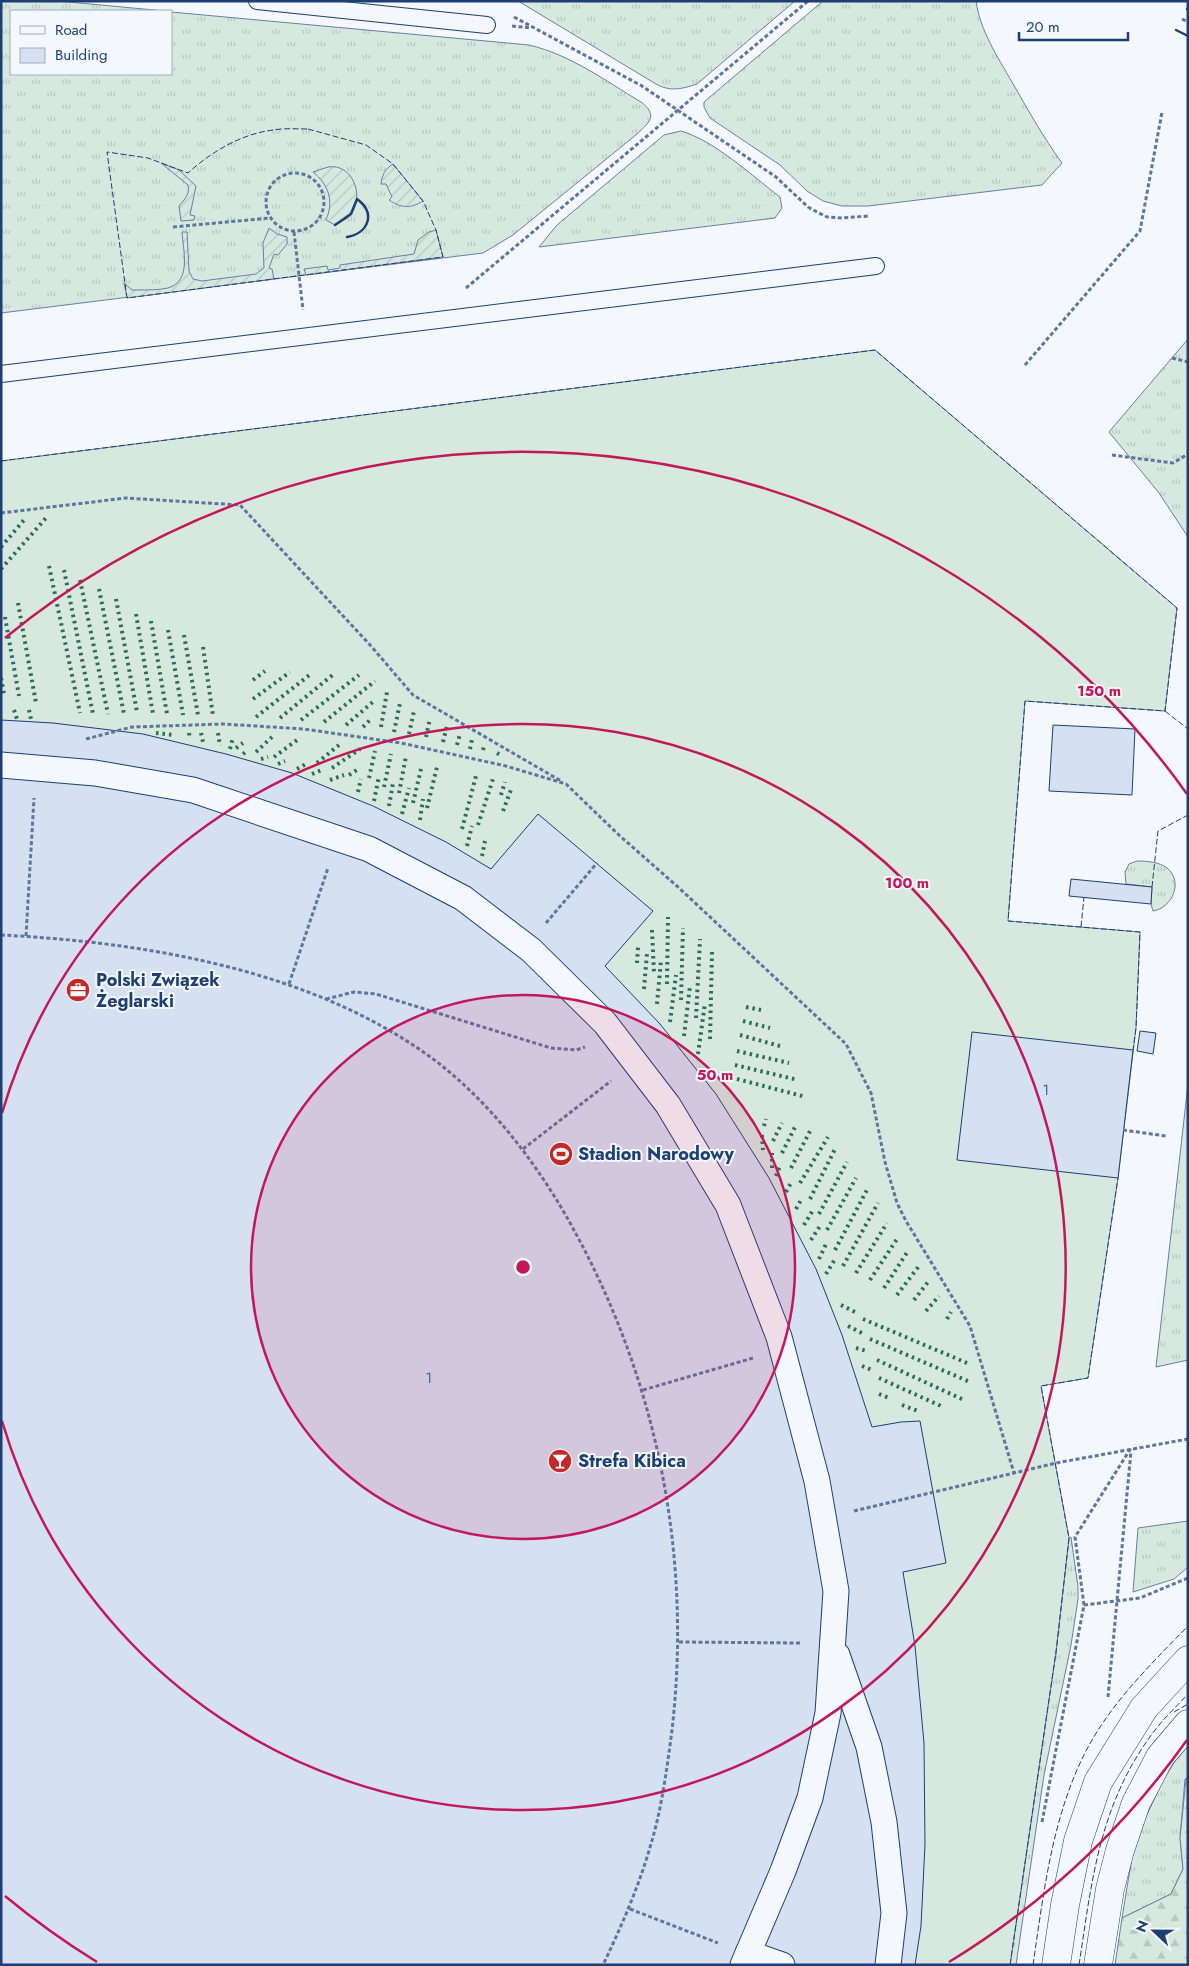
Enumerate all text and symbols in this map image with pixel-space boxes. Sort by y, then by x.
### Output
legend [10,10,172,75]
scale bar [1019,10,1128,42]
text: 20 m [1026,16,1060,38]
text: Road [55,19,87,41]
text: Building [55,44,107,66]
text: 150 m [1077,680,1121,702]
text: 100 m [885,872,929,894]
place label: Polski Związek Żeglarski [96,967,220,1014]
office icon: Polski Związek Żeglarski [65,977,91,1003]
text: 50 m [697,1064,733,1086]
house number: 1 [1043,1079,1049,1101]
sports icon: Stadion Narodowy [548,1141,574,1167]
place label: Stadion Narodowy [578,1141,735,1167]
centre of rings [514,1258,532,1276]
house number: 1 [426,1367,432,1389]
bar icon: Strefa Kibica [547,1448,573,1474]
place label: Strefa Kibica [578,1448,686,1474]
north arrow [1129,1906,1179,1956]
text: N [1131,1917,1153,1935]

